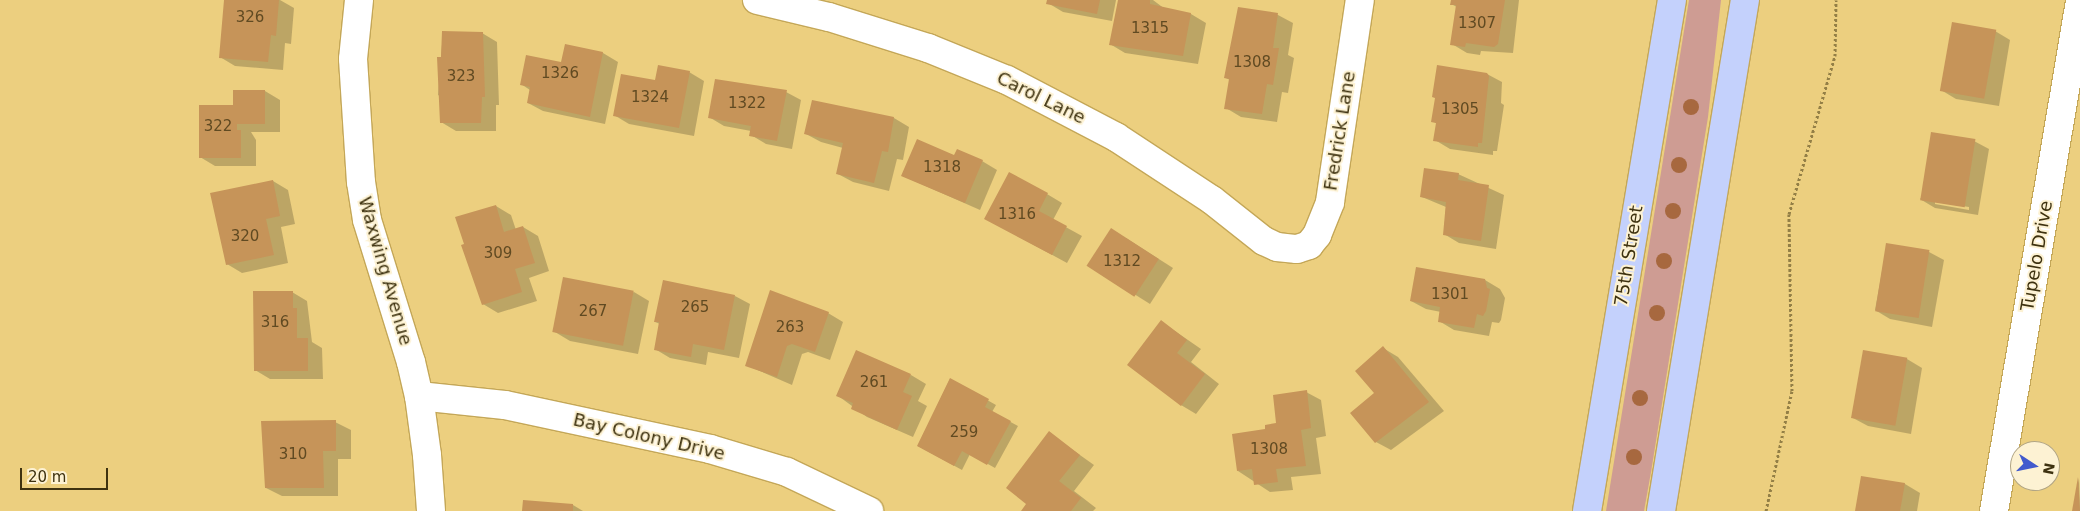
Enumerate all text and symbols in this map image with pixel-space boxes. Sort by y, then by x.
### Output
house number: 326 [236,9,264,27]
house number: 1307 [1458,15,1496,33]
house number: 1315 [1131,20,1169,38]
house number: 1308 [1233,54,1271,72]
house number: 1326 [541,65,579,83]
street label: Carol Lane [993,67,1089,129]
house number: 323 [447,68,475,86]
street label: Fredrick Lane [1320,70,1360,192]
house number: 1324 [631,89,669,107]
house number: 1322 [728,95,766,113]
house number: 1305 [1441,101,1479,119]
house number: 322 [204,118,232,136]
house number: 1318 [923,159,961,177]
street label: Waxwing Avenue [353,194,417,348]
street label: Tupelo Drive [2017,199,2057,313]
street label: 75th Street [1610,204,1648,308]
house number: 1316 [998,206,1036,224]
house number: 320 [231,228,259,246]
house number: 309 [484,245,512,263]
house number: 1312 [1103,253,1141,271]
house number: 1301 [1431,286,1469,304]
house number: 265 [681,299,709,317]
house number: 267 [579,303,607,321]
house number: 316 [261,314,289,332]
house number: 263 [776,319,804,337]
house number: 261 [860,374,888,392]
street label: Bay Colony Drive [571,409,727,465]
house number: 259 [950,424,978,442]
house number: 1308 [1250,441,1288,459]
north arrow [2010,441,2060,491]
house number: 310 [279,446,307,464]
scale bar [22,458,110,490]
text: N [2040,461,2058,476]
text: 20 m [28,468,66,486]

